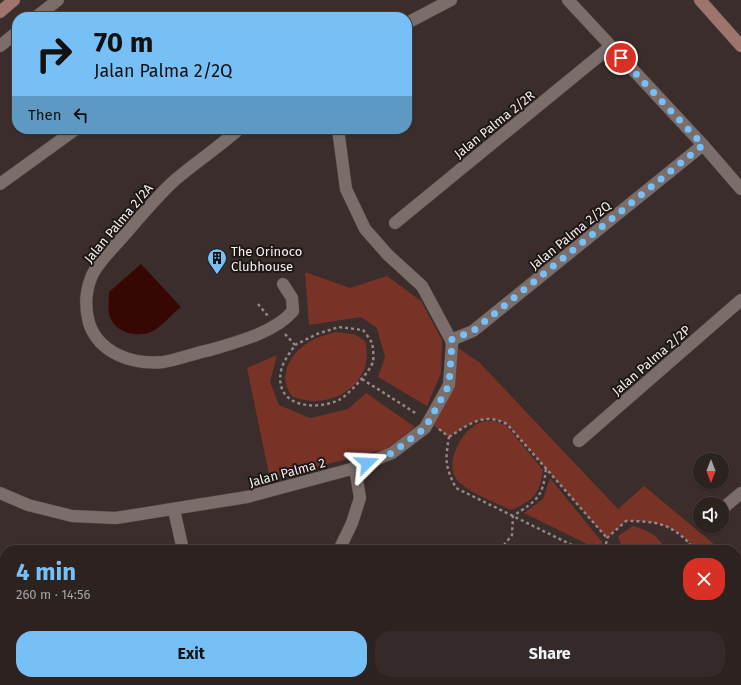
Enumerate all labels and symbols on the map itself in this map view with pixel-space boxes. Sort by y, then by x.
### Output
pin [604,41,638,75]
street label: Jalan Palma 2/2R [451,87,538,161]
street label: Jalan Palma 2/2A [81,180,156,266]
street label: Jalan Palma 2/2Q [527,198,614,273]
place label: The Orinoco Clubhouse [231,244,302,274]
building icon: The Orinoco Clubhouse [206,247,228,275]
street label: Jalan Palma 2/2P [609,322,694,398]
position arrow [346,442,388,484]
north arrow [693,453,729,489]
street label: Jalan Palma 2 [247,455,327,490]

